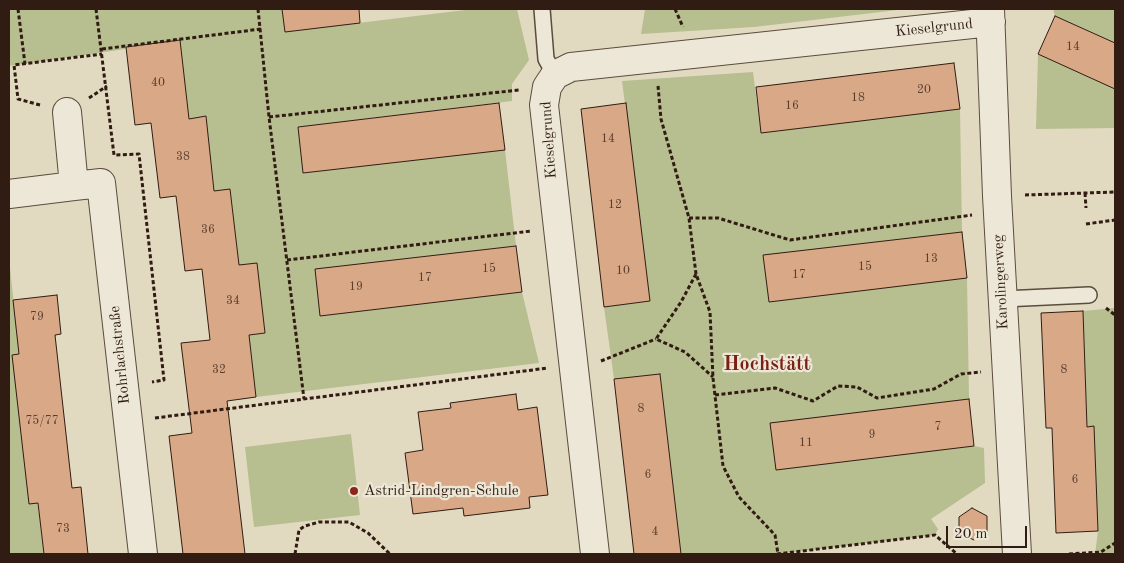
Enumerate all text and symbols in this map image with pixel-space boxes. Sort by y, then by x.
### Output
street label: Kieselgrund [894,15,974,41]
house number: 14 [1066,40,1080,54]
house number: 40 [151,76,165,90]
house number: 20 [917,83,931,97]
house number: 18 [851,91,865,105]
house number: 16 [785,99,799,113]
street label: Kieselgrund [537,100,561,180]
house number: 14 [601,132,615,146]
house number: 38 [176,150,190,164]
house number: 12 [608,198,622,212]
house number: 36 [201,223,215,237]
street label: Karolingerweg [990,234,1012,330]
house number: 13 [924,252,938,266]
house number: 15 [858,260,872,274]
house number: 15 [482,262,496,276]
house number: 10 [616,264,630,278]
house number: 17 [792,268,806,282]
house number: 17 [418,271,432,285]
house number: 19 [349,280,363,294]
house number: 34 [226,294,240,308]
street label: Rohrlachstraße [106,305,134,405]
house number: 79 [30,310,44,324]
district label: Hochstätt [723,353,811,377]
house number: 32 [212,363,226,377]
house number: 8 [1061,363,1067,377]
house number: 8 [638,402,644,416]
house number: 75/77 [25,414,59,428]
house number: 7 [935,420,941,434]
house number: 9 [869,428,875,442]
house number: 11 [799,436,813,450]
house number: 6 [645,468,651,482]
house number: 6 [1072,473,1078,487]
place label: Astrid-Lindgren-Schule [364,482,519,500]
marker: Astrid-Lindgren-Schule [348,485,360,497]
scale bar [949,516,1030,548]
house number: 73 [56,522,70,536]
house number: 4 [652,525,658,539]
text: 20 m [954,527,988,542]

